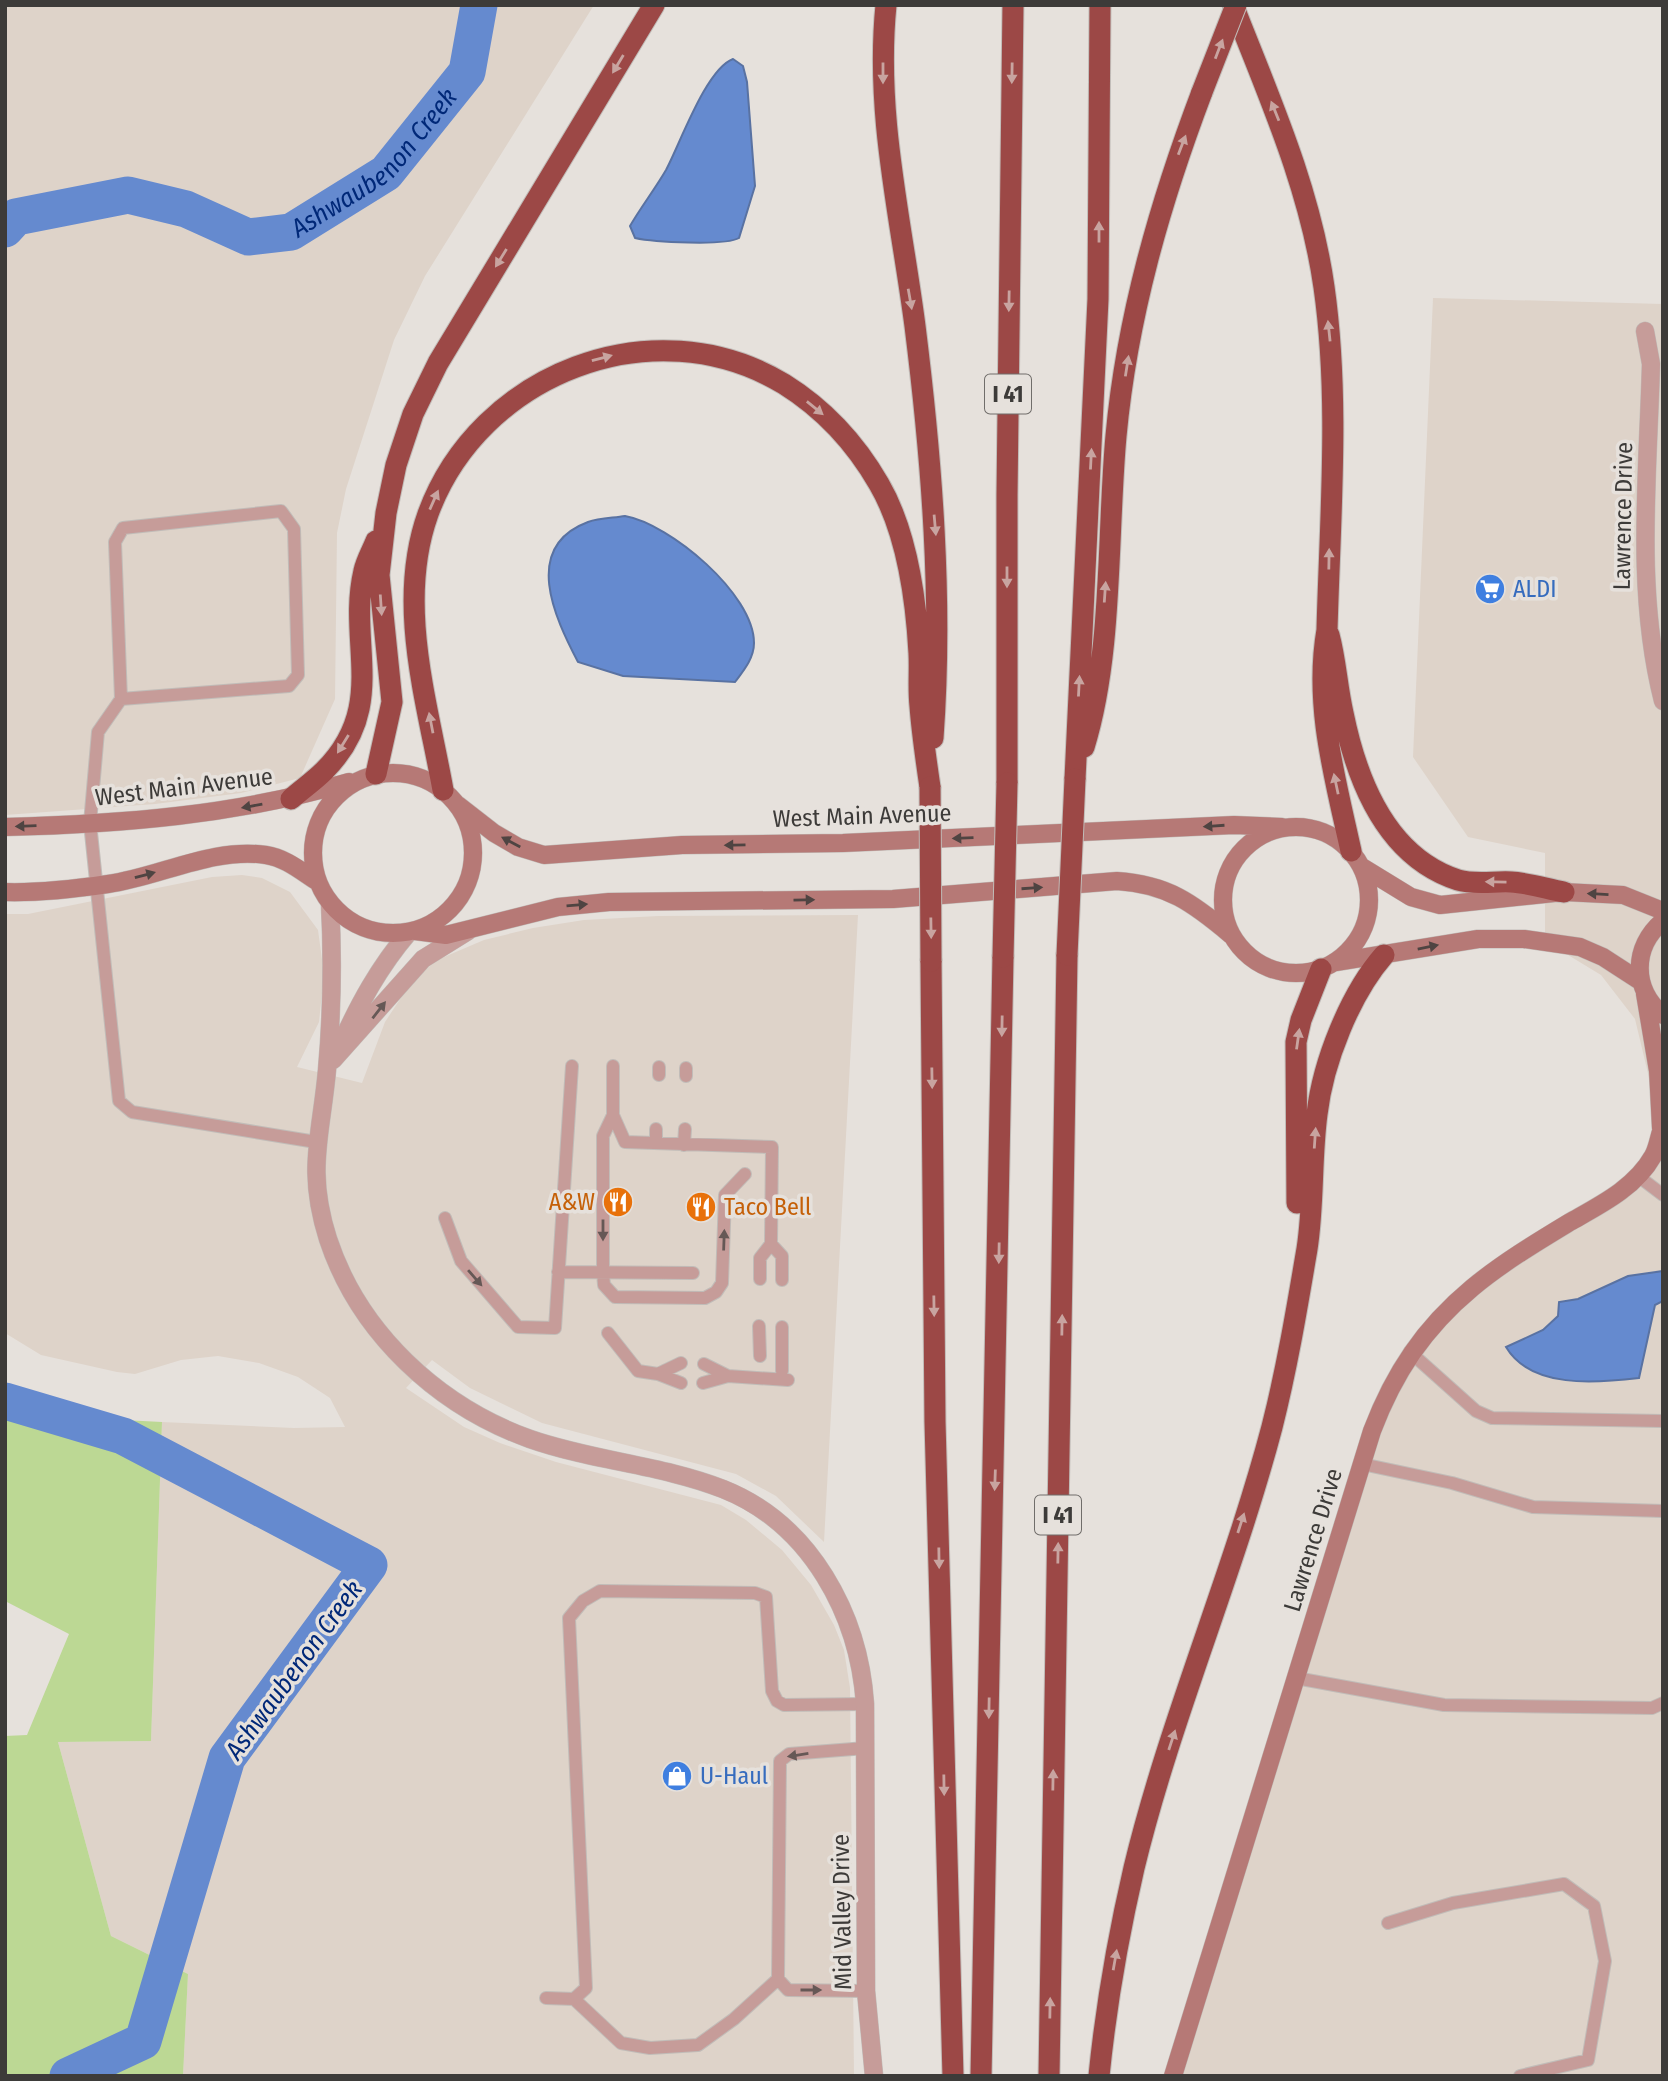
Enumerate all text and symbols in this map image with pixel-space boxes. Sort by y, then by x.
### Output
one-way arrow [1214,38,1225,59]
one-way arrow [612,54,625,73]
one-way arrow [877,63,889,85]
one-way arrow [1006,63,1018,85]
water label: Ashwaubenon Creek [285,82,463,244]
one-way arrow [1269,101,1280,122]
one-way arrow [1177,135,1188,156]
one-way arrow [1093,221,1105,243]
one-way arrow [494,249,507,268]
one-way arrow [905,288,916,310]
one-way arrow [1003,290,1015,312]
one-way arrow [1323,320,1334,342]
one-way arrow [591,352,613,363]
one-way arrow [1121,354,1132,376]
road number: I 41 [985,374,1031,414]
one-way arrow [806,400,824,415]
street label: Lawrence Drive [1608,442,1638,590]
one-way arrow [1085,448,1096,470]
one-way arrow [429,489,440,510]
one-way arrow [930,514,941,536]
one-way arrow [1323,547,1335,569]
one-way arrow [1001,567,1013,589]
supermarket icon: ALDI [1473,572,1507,606]
place label: ALDI [1513,575,1557,603]
one-way arrow [1100,581,1111,603]
one-way arrow [376,595,387,617]
one-way arrow [1074,675,1085,697]
one-way arrow [425,712,436,734]
one-way arrow [336,735,349,754]
street label: West Main Avenue [94,762,274,812]
one-way arrow [1331,773,1342,795]
street label: West Main Avenue [772,799,952,833]
one-way arrow [241,801,263,812]
one-way arrow [14,821,36,832]
one-way arrow [1203,821,1225,832]
one-way arrow [951,832,973,843]
one-way arrow [501,836,521,848]
one-way arrow [724,839,746,850]
one-way arrow [135,869,156,879]
one-way arrow [1485,876,1507,888]
one-way arrow [1021,882,1043,893]
one-way arrow [1587,888,1609,899]
one-way arrow [794,894,816,906]
one-way arrow [566,899,588,910]
one-way arrow [925,918,937,940]
one-way arrow [1417,941,1439,952]
one-way arrow [372,1001,386,1019]
one-way arrow [996,1015,1008,1037]
one-way arrow [1293,1028,1304,1050]
one-way arrow [926,1067,938,1089]
one-way arrow [1310,1127,1321,1149]
restaurant icon: A&W [601,1185,635,1219]
place label: A&W [549,1188,595,1216]
restaurant icon: Taco Bell [684,1190,718,1224]
place label: Taco Bell [724,1193,811,1221]
one-way arrow [597,1219,609,1241]
one-way arrow [718,1229,729,1251]
one-way arrow [993,1242,1005,1264]
one-way arrow [467,1269,483,1287]
one-way arrow [928,1295,940,1317]
one-way arrow [1056,1314,1068,1336]
street label: Lawrence Drive [1278,1465,1348,1615]
one-way arrow [989,1470,1000,1492]
road number: I 41 [1035,1496,1081,1534]
one-way arrow [1236,1512,1247,1533]
one-way arrow [1052,1541,1063,1563]
one-way arrow [933,1547,944,1569]
water label: Ashwaubenon Creek [218,1575,369,1766]
one-way arrow [983,1697,995,1719]
one-way arrow [1167,1729,1178,1750]
one-way arrow [787,1749,809,1760]
shop icon: U-Haul [660,1759,694,1793]
place label: U-Haul [700,1762,768,1790]
one-way arrow [1047,1769,1059,1791]
one-way arrow [938,1774,950,1796]
street label: Mid Valley Drive [827,1834,857,1990]
one-way arrow [1110,1949,1121,1971]
one-way arrow [801,1985,823,1996]
one-way arrow [1044,1996,1056,2018]

